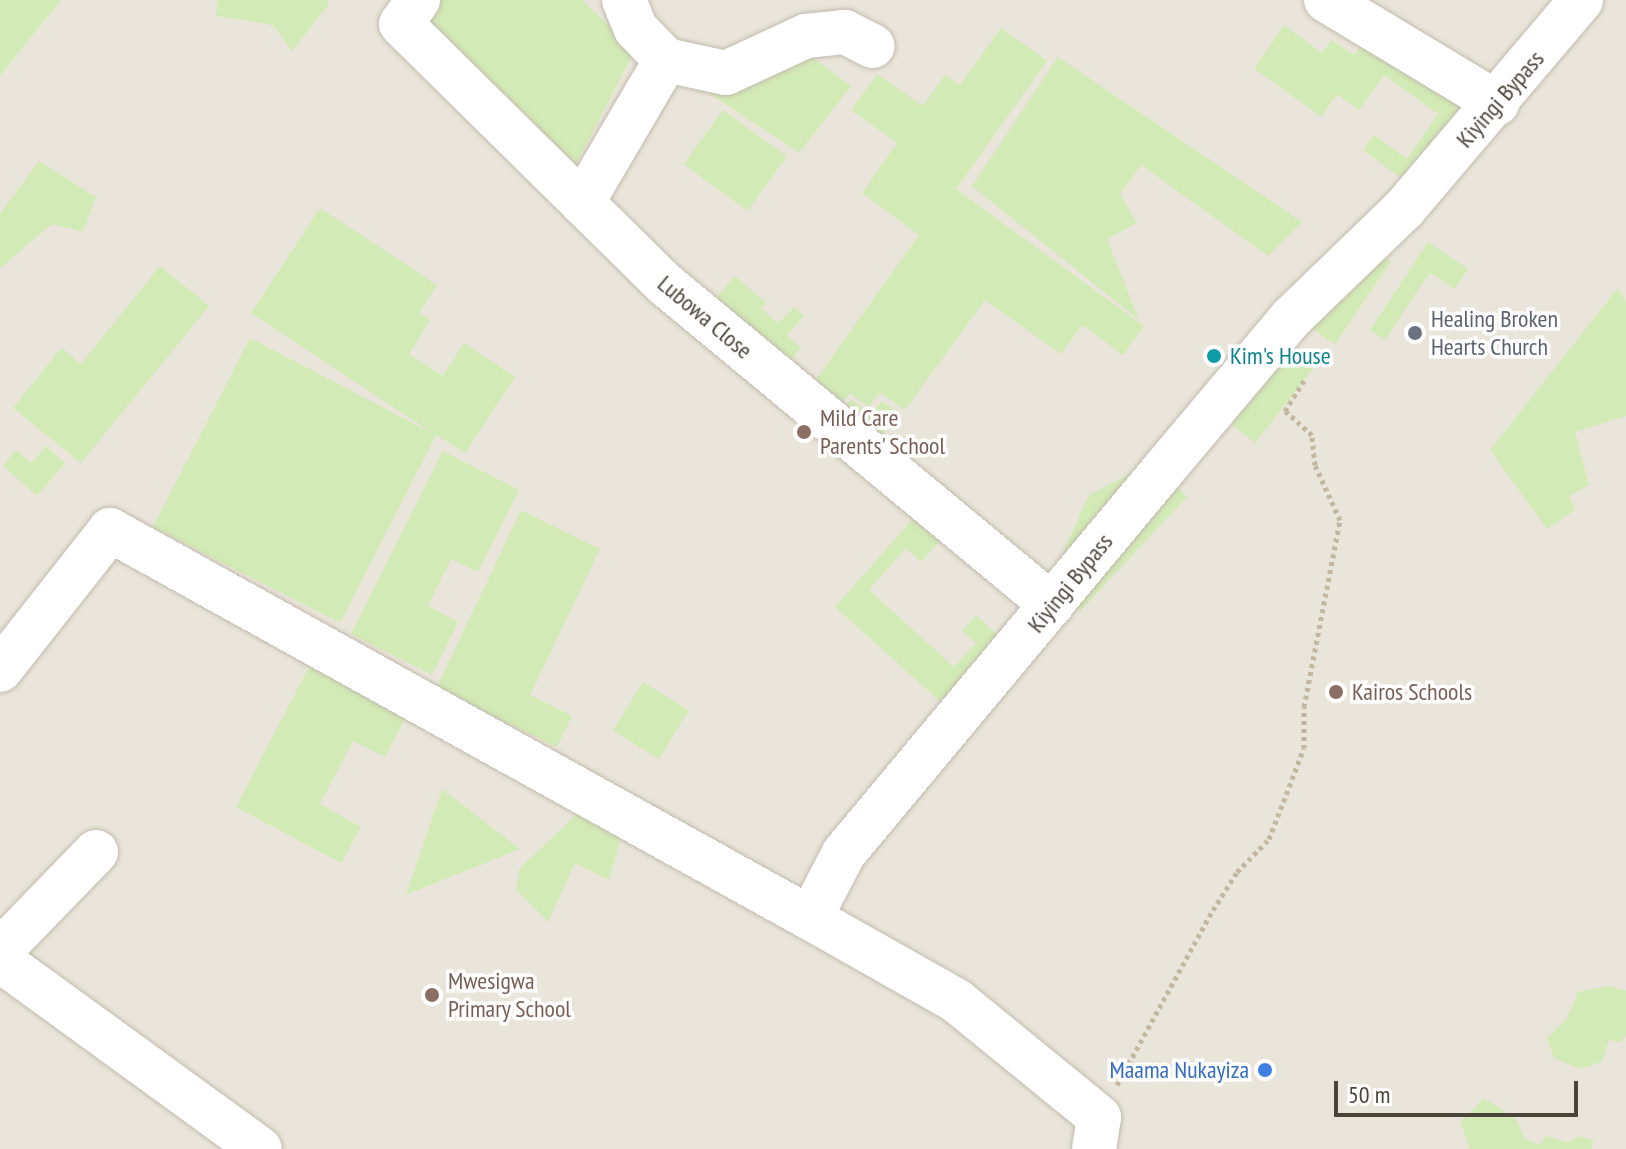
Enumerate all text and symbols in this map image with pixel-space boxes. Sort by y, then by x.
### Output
street label: Kiyingi Bypass [1450,45,1550,153]
street label: Lubowa Close [652,269,758,365]
place label: Healing Broken Hearts Church [1431,305,1558,361]
marker: Healing Broken Hearts Church [1406,324,1424,342]
place label: Kim's House [1230,342,1331,370]
marker: Kim's House [1205,347,1223,365]
place label: Mild Care Parents' School [820,404,947,460]
marker: Mild Care Parents' School [795,423,813,441]
street label: Kiyingi Bypass [1021,528,1119,638]
place label: Kairos Schools [1352,678,1472,706]
marker: Kairos Schools [1327,683,1345,701]
place label: Mwesigwa Primary School [448,967,572,1023]
marker: Mwesigwa Primary School [423,986,441,1004]
place label: Maama Nukayiza [1109,1056,1249,1084]
marker: Maama Nukayiza [1256,1061,1274,1079]
scale bar [1338,1065,1582,1115]
text: 50 m [1348,1079,1390,1110]

